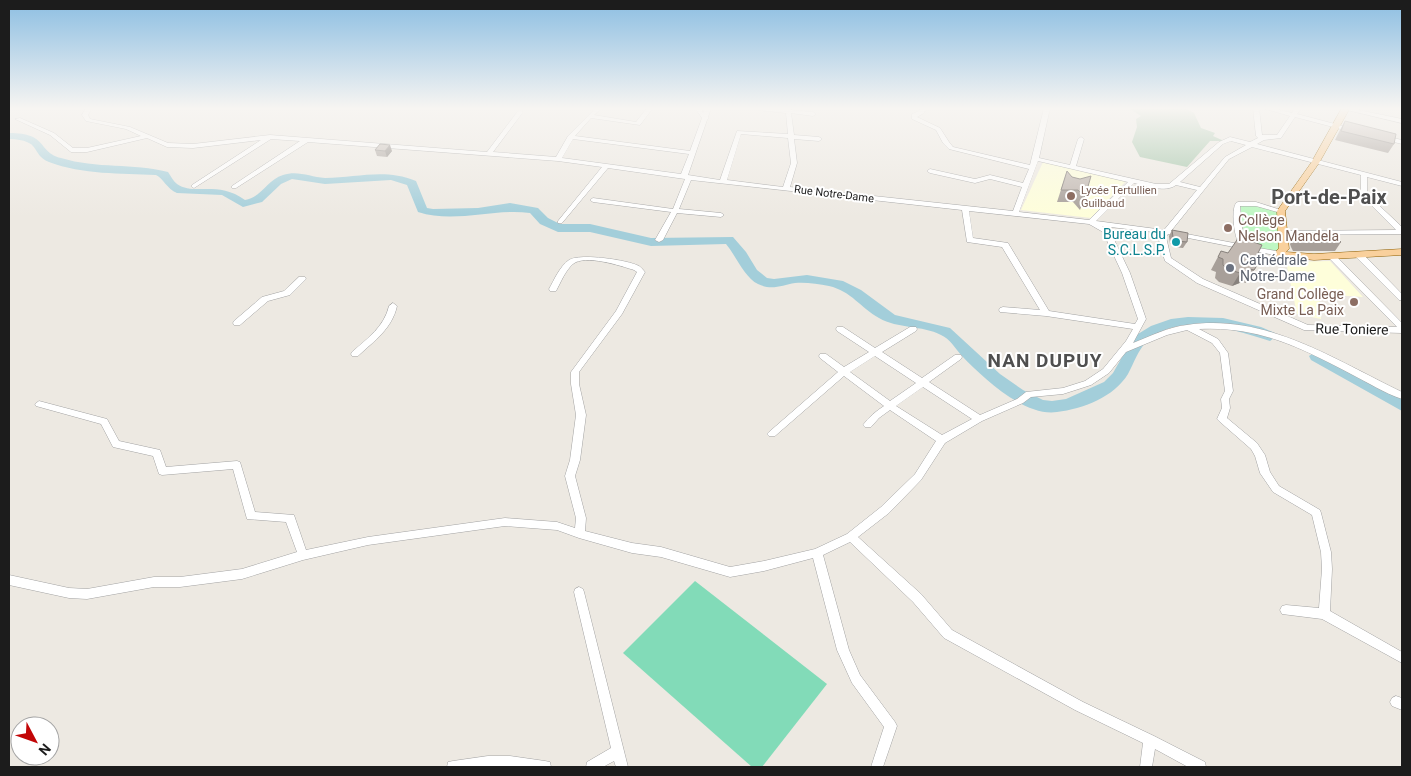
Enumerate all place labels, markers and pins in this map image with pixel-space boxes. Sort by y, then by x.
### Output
place label: Lycée Tertullien Guilbaud [1081,184,1157,210]
marker: Lycée Tertullien Guilbaud [1065,190,1077,202]
place label: Collège Nelson Mandela [1238,212,1339,244]
marker: Collège Nelson Mandela [1222,222,1234,234]
place label: Bureau du S.C.L.S.P. [1103,226,1166,258]
marker: Bureau du S.C.L.S.P. [1170,236,1182,248]
place label: Cathédrale Notre-Dame [1240,252,1315,284]
marker: Cathédrale Notre-Dame [1224,262,1236,274]
place label: Grand Collège Mixte La Paix [1257,286,1344,318]
marker: Grand Collège Mixte La Paix [1348,296,1360,308]

